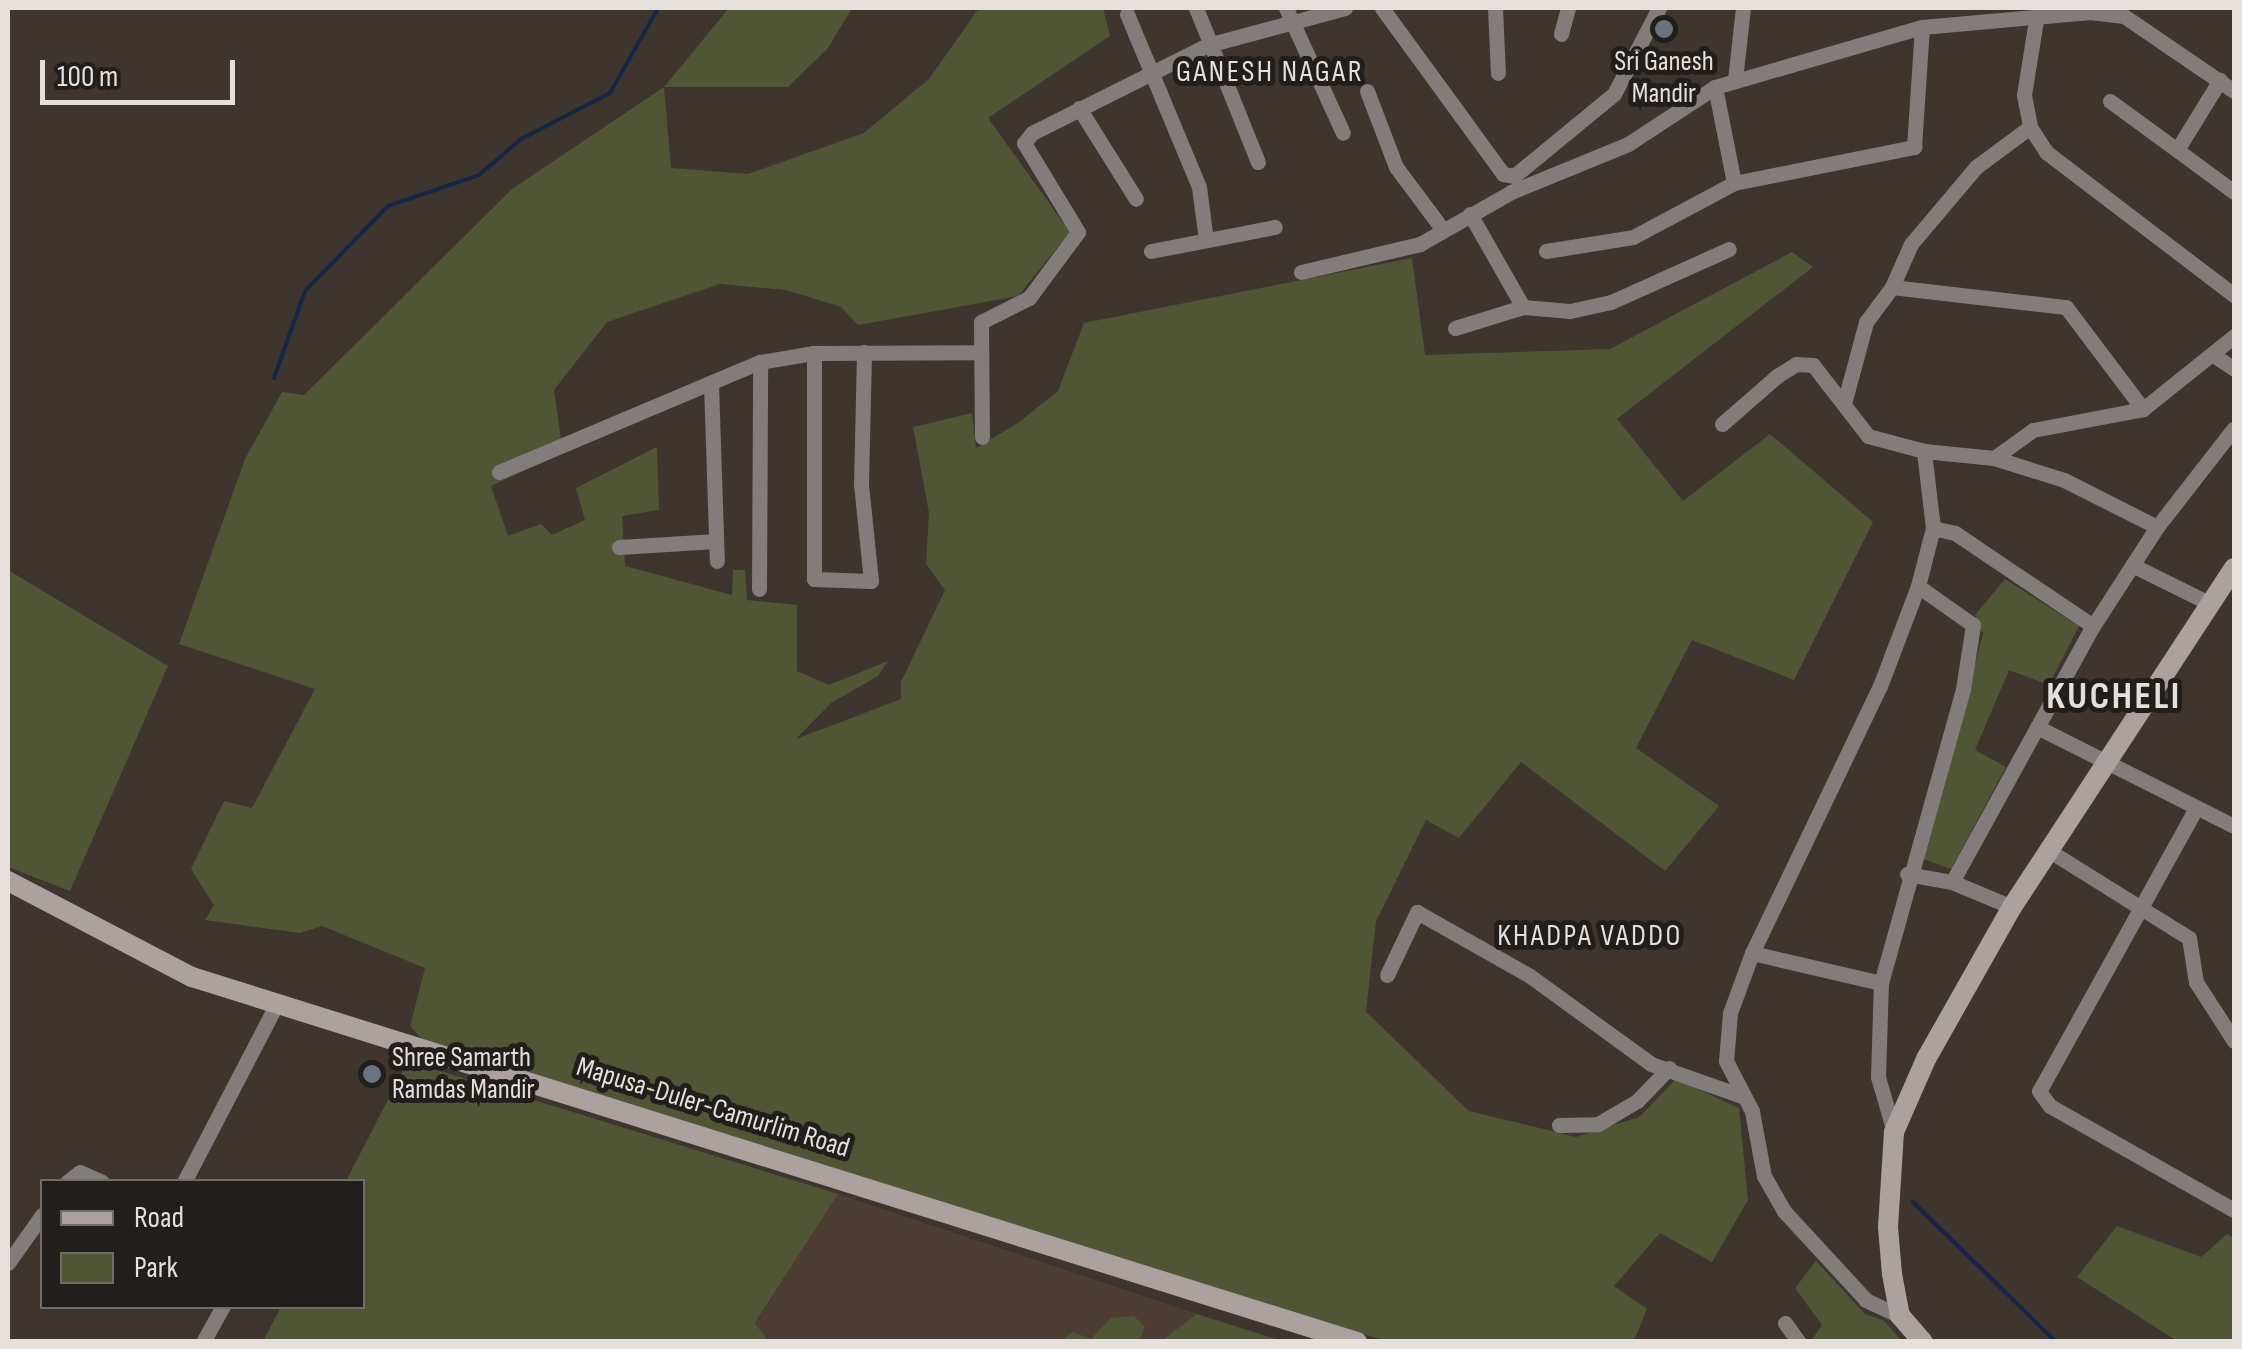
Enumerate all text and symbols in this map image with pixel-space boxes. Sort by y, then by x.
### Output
marker: Sri Ganesh Mandir [1653,18,1675,40]
scale bar [45,40,240,102]
place label: Sri Ganesh Mandir [1614,45,1714,111]
district label: GANESH NAGAR [1176,54,1364,90]
text: 100 m [57,59,118,95]
district label: KUCHELI [2046,674,2182,720]
district label: KHADPA VADDO [1497,918,1683,954]
place label: Shree Samarth Ramdas Mandir [392,1041,535,1107]
street label: Mapusa-Duler-Camurlim Road [573,1050,853,1166]
marker: Shree Samarth Ramdas Mandir [361,1063,383,1085]
legend [40,1179,365,1309]
text: Road [134,1200,184,1236]
text: Park [134,1250,178,1286]

